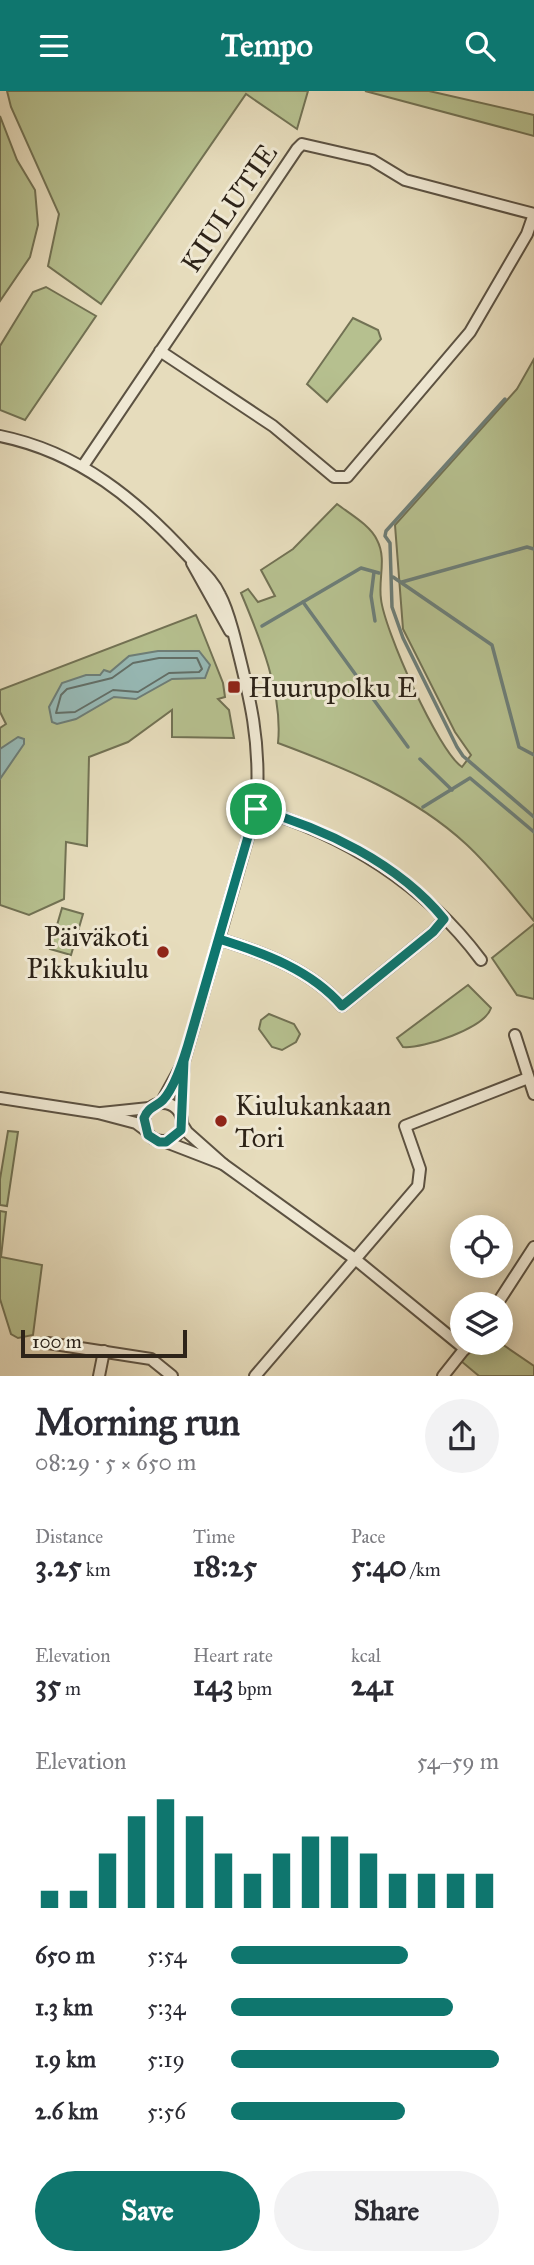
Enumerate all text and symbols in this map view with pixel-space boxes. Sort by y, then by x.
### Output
text: Tempo [221,26,313,65]
icon: menu [35,27,73,65]
icon: search [461,27,499,65]
street label: KIULUTIE [173,137,285,279]
place label: Huurupolku E [248,670,417,705]
marker: Huurupolku E [226,679,242,695]
pin [226,779,286,839]
icon: arrive [237,790,275,828]
place label: Päiväkoti Pikkukiulu [27,919,149,986]
marker: Päiväkoti Pikkukiulu [155,944,171,960]
place label: Kiulukankaan Tori [235,1088,391,1155]
marker: Kiulukankaan Tori [213,1113,229,1129]
map controls [450,1215,513,1355]
button: locate [450,1215,513,1278]
button: layers [450,1292,513,1355]
scale bar [21,1327,187,1359]
text: 100 m [32,1330,82,1353]
text: Morning run [35,1399,240,1445]
button: share [425,1399,499,1473]
text: 08:29 · 5 × 650 m [35,1448,196,1476]
text: Distance [35,1525,103,1548]
text: Time [193,1525,235,1548]
text: Pace [351,1525,385,1548]
text: 3.25 [35,1548,82,1584]
text: 18:25 [193,1548,257,1584]
text: 5:40 [351,1548,407,1584]
text: km [82,1558,111,1581]
text: /km [407,1558,441,1581]
text: Elevation [35,1644,110,1667]
text: Heart rate [193,1644,273,1667]
text: kcal [351,1644,381,1667]
text: 35 [35,1667,61,1703]
text: 143 [193,1667,234,1703]
text: 241 [351,1667,394,1703]
text: m [61,1677,81,1700]
text: bpm [234,1677,272,1700]
text: Elevation [35,1747,126,1775]
text: 54–59 m [417,1747,499,1775]
text: 650 m [35,1941,95,1969]
text: 5:54 [147,1941,186,1969]
text: 1.3 km [35,1993,93,2021]
text: 5:34 [147,1993,186,2021]
text: 1.9 km [35,2045,96,2073]
text: 5:19 [147,2045,185,2073]
text: 2.6 km [35,2097,98,2125]
text: 5:56 [147,2097,186,2125]
button: Save [35,2171,260,2251]
button: Share [274,2171,499,2251]

